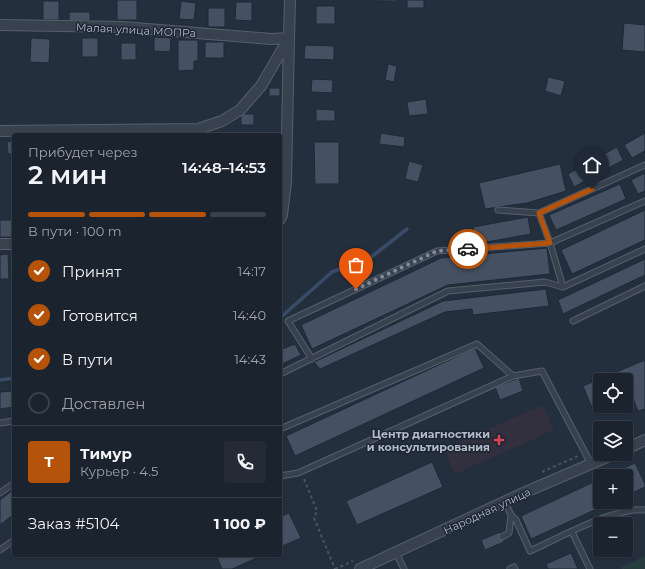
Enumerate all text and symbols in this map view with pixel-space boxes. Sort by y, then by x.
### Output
street label: Малая улица МОПРа [76,20,196,40]
text: Прибудет через [28,144,137,160]
pin [575,148,609,189]
icon: home [581,154,603,176]
text: 14:48–14:53 [182,158,266,177]
text: 2 мин [28,159,107,191]
text: В пути · 100 m [28,223,121,239]
courier [448,229,488,269]
icon: car [457,238,479,260]
pin [339,248,373,289]
icon: bag [345,254,367,276]
icon: check [28,260,50,282]
text: Принят [62,262,121,281]
text: 14:17 [238,263,266,279]
icon: check [28,304,50,326]
text: Готовится [62,306,138,325]
text: 14:40 [233,307,266,323]
icon: check [28,348,50,370]
text: В пути [62,350,113,369]
text: 14:43 [234,351,266,367]
map controls [593,373,633,557]
button: locate [593,373,633,413]
text: Доставлен [62,394,145,413]
button: layers [593,421,633,461]
place label: Центр диагностики и консультирования [367,427,490,454]
marker: Центр диагностики и консультирования [493,434,505,446]
button: phone [224,441,266,483]
text: Тимур [80,444,132,463]
text: Т [44,452,54,471]
text: Курьер · 4.5 [80,463,158,479]
button: + [593,469,633,509]
street label: Народная улица [441,485,533,537]
text: Заказ #5104 [28,514,120,533]
text: 1 100 ₽ [214,514,266,533]
button: − [593,517,633,557]

